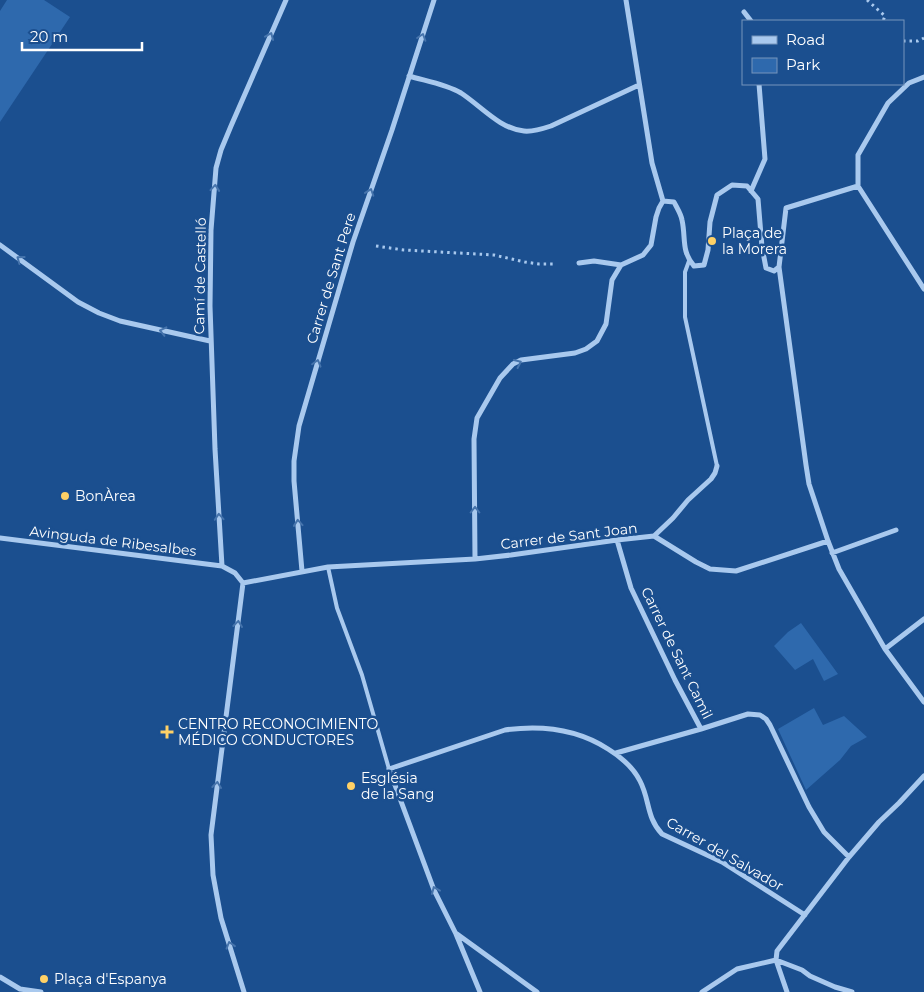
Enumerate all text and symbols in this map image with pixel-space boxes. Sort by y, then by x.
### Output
scale bar [22,20,142,52]
legend [742,20,904,85]
text: 20 m [30,27,68,46]
text: Road [786,30,825,49]
one-way arrow [263,32,274,41]
one-way arrow [416,34,426,42]
text: Park [786,55,820,74]
one-way arrow [209,183,220,191]
one-way arrow [365,188,375,196]
street label: Carrer de Sant Pere [302,210,360,346]
street label: Camí de Castelló [190,217,210,335]
place label: Plaça de la Morera [722,224,787,258]
marker: Plaça de la Morera [706,235,718,247]
one-way arrow [16,256,26,265]
one-way arrow [158,326,167,337]
one-way arrow [311,359,322,368]
one-way arrow [513,359,522,369]
place label: BonÀrea [75,487,136,505]
marker: BonÀrea [59,490,71,502]
one-way arrow [470,506,480,514]
one-way arrow [214,513,225,521]
one-way arrow [292,518,303,526]
street label: Carrer de Sant Joan [500,519,638,553]
street label: Avinguda de Ribesalbes [29,522,198,560]
street label: Carrer de Sant Camil [637,584,717,722]
one-way arrow [232,620,243,628]
place label: CENTRO RECONOCIMIENTO MÉDICO CONDUCTORES [178,715,378,749]
marker: CENTRO RECONOCIMIENTO MÉDICO CONDUCTORES [160,725,174,739]
place label: Església de la Sang [361,769,434,803]
marker: Església de la Sang [345,780,357,792]
one-way arrow [212,781,222,790]
street label: Carrer del Salvador [663,813,787,895]
one-way arrow [430,886,441,895]
one-way arrow [225,942,235,950]
place label: Plaça d'Espanya [54,970,167,988]
marker: Plaça d'Espanya [38,973,50,985]

